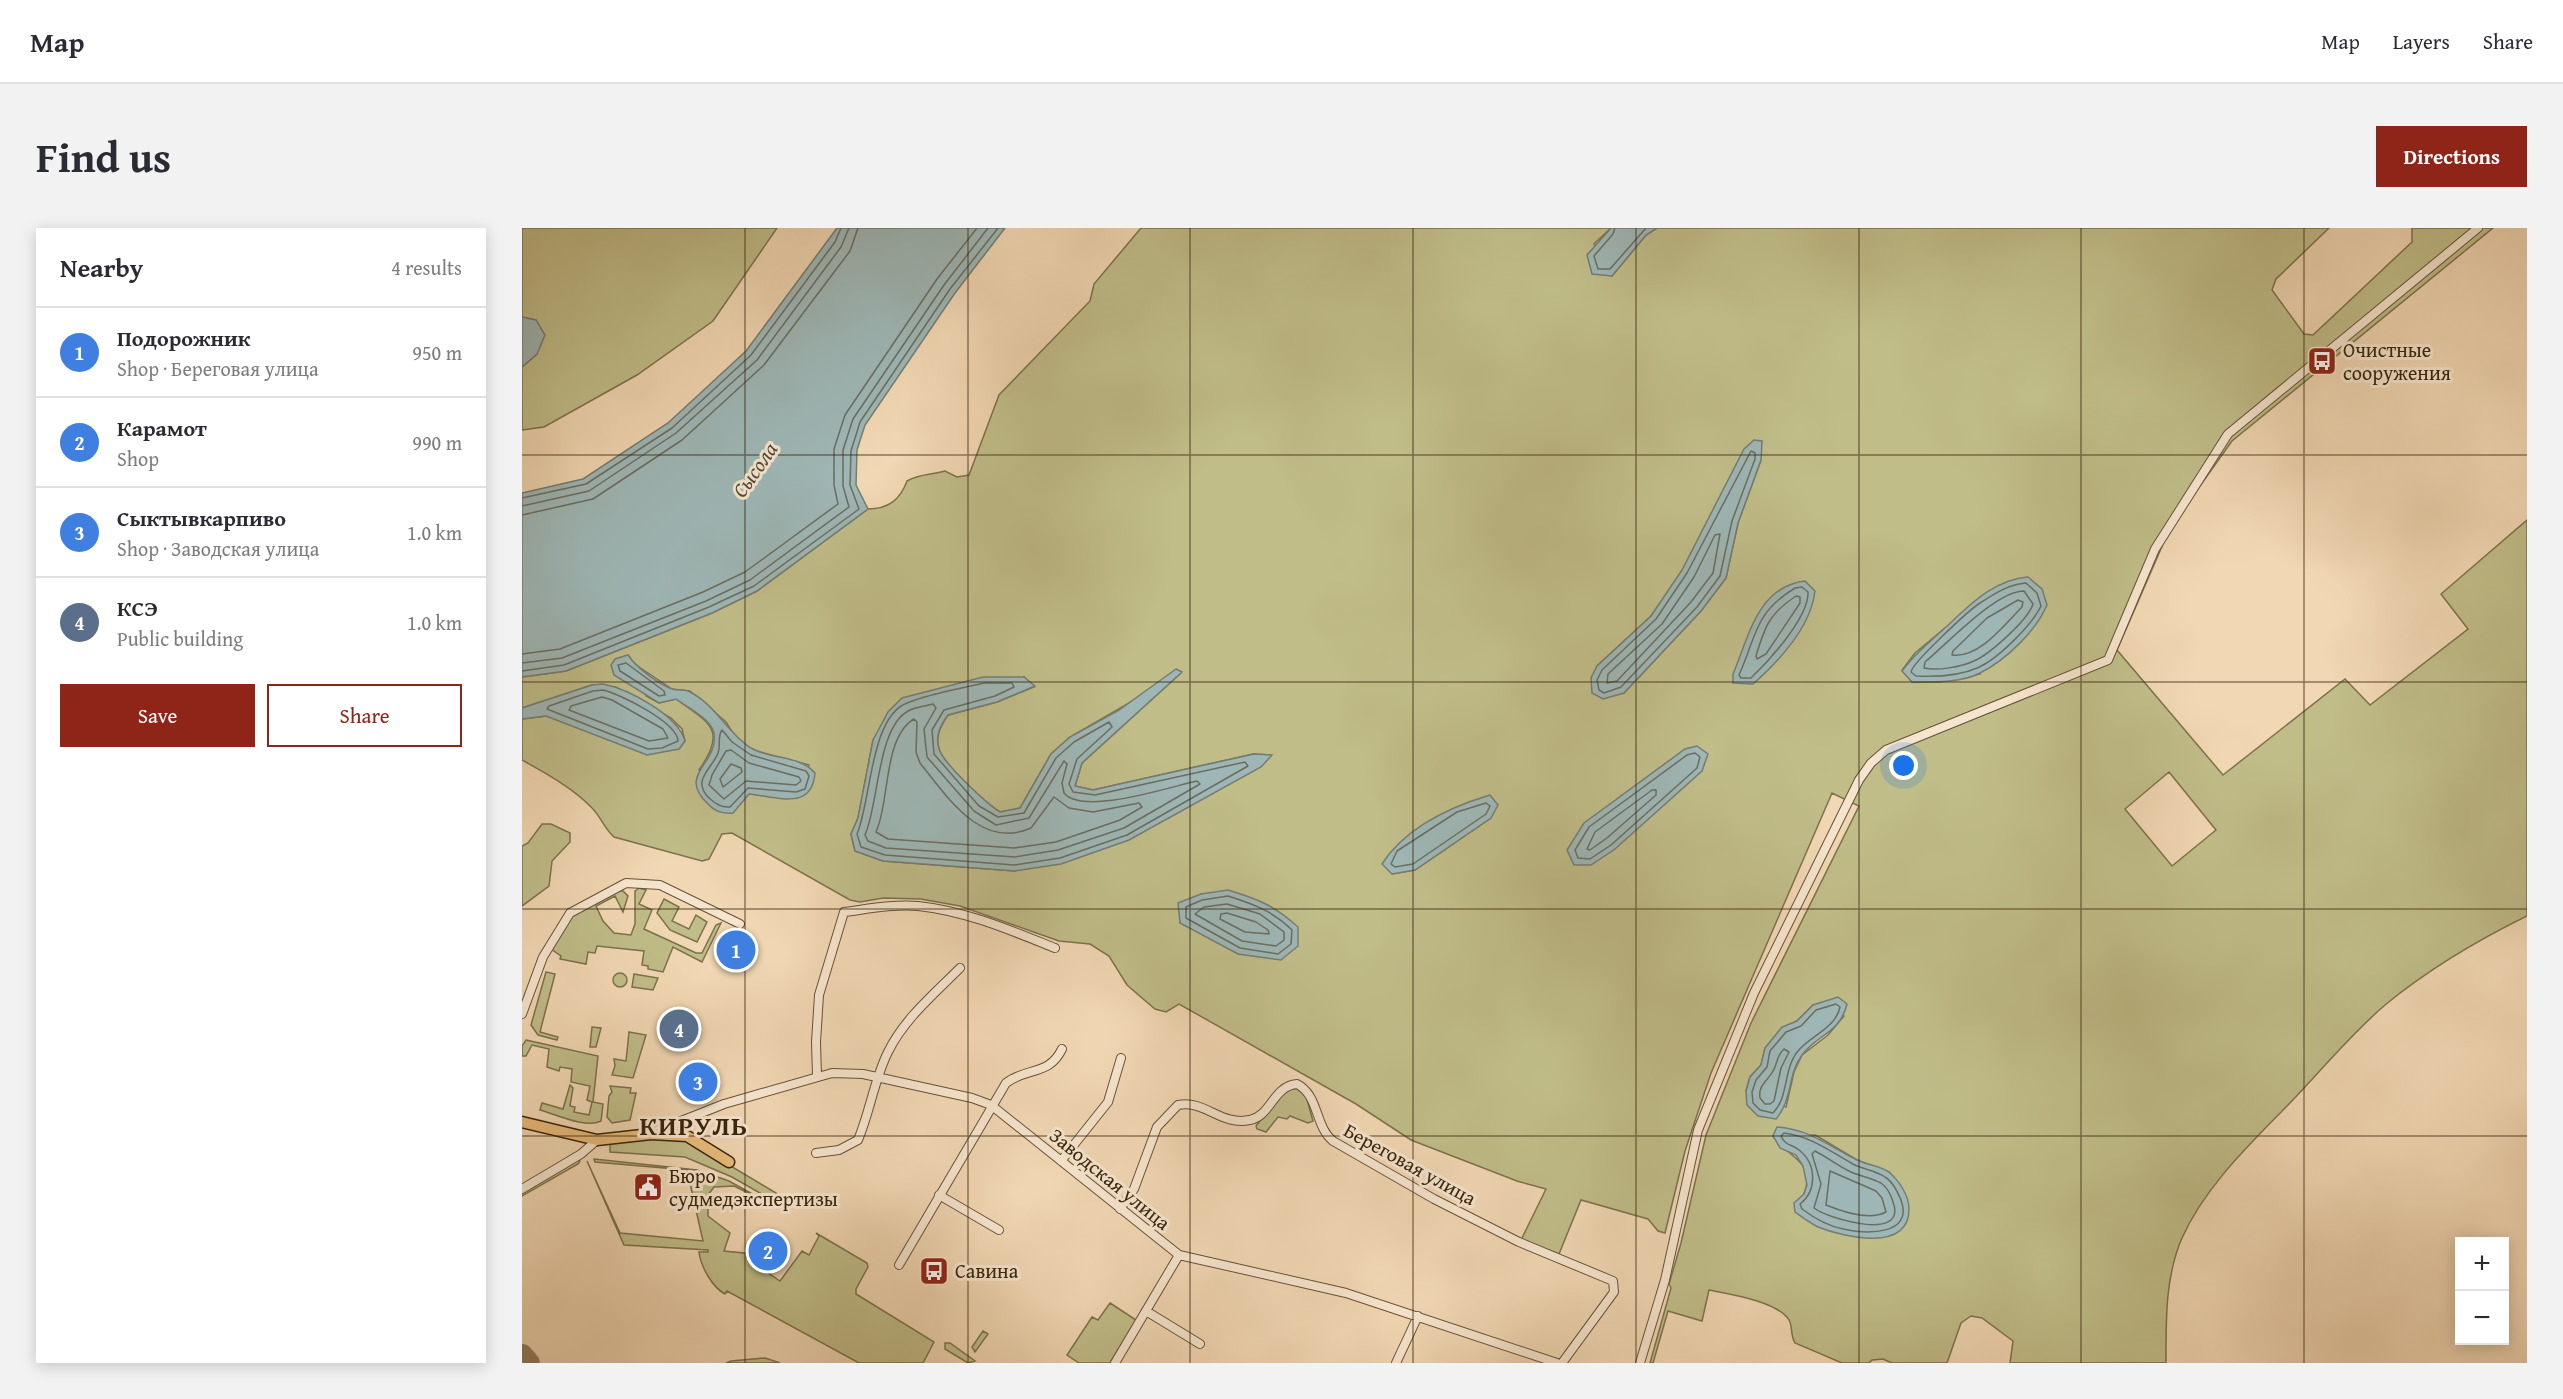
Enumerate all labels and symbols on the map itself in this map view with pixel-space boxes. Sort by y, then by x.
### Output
place label: Очистные сооружения [2343,335,2451,387]
bus stop icon: Очистные сооружения [2306,345,2338,377]
water label: Сысола [724,435,785,504]
your location [1889,751,1918,780]
pin: 1 [716,928,756,972]
pin: 4 [660,1006,698,1052]
pin: 3 [678,1060,717,1104]
district label: КИРУЛЬ [639,1106,749,1145]
street label: Береговая улица [1339,1115,1482,1212]
street label: Заводская улица [1044,1121,1177,1237]
place label: Бюро судмедэкспертизы [669,1161,838,1213]
public building icon: Бюро судмедэкспертизы [632,1171,664,1203]
pin: 2 [748,1228,788,1274]
bus stop icon: Савина [918,1255,950,1287]
place label: Савина [955,1256,1019,1285]

